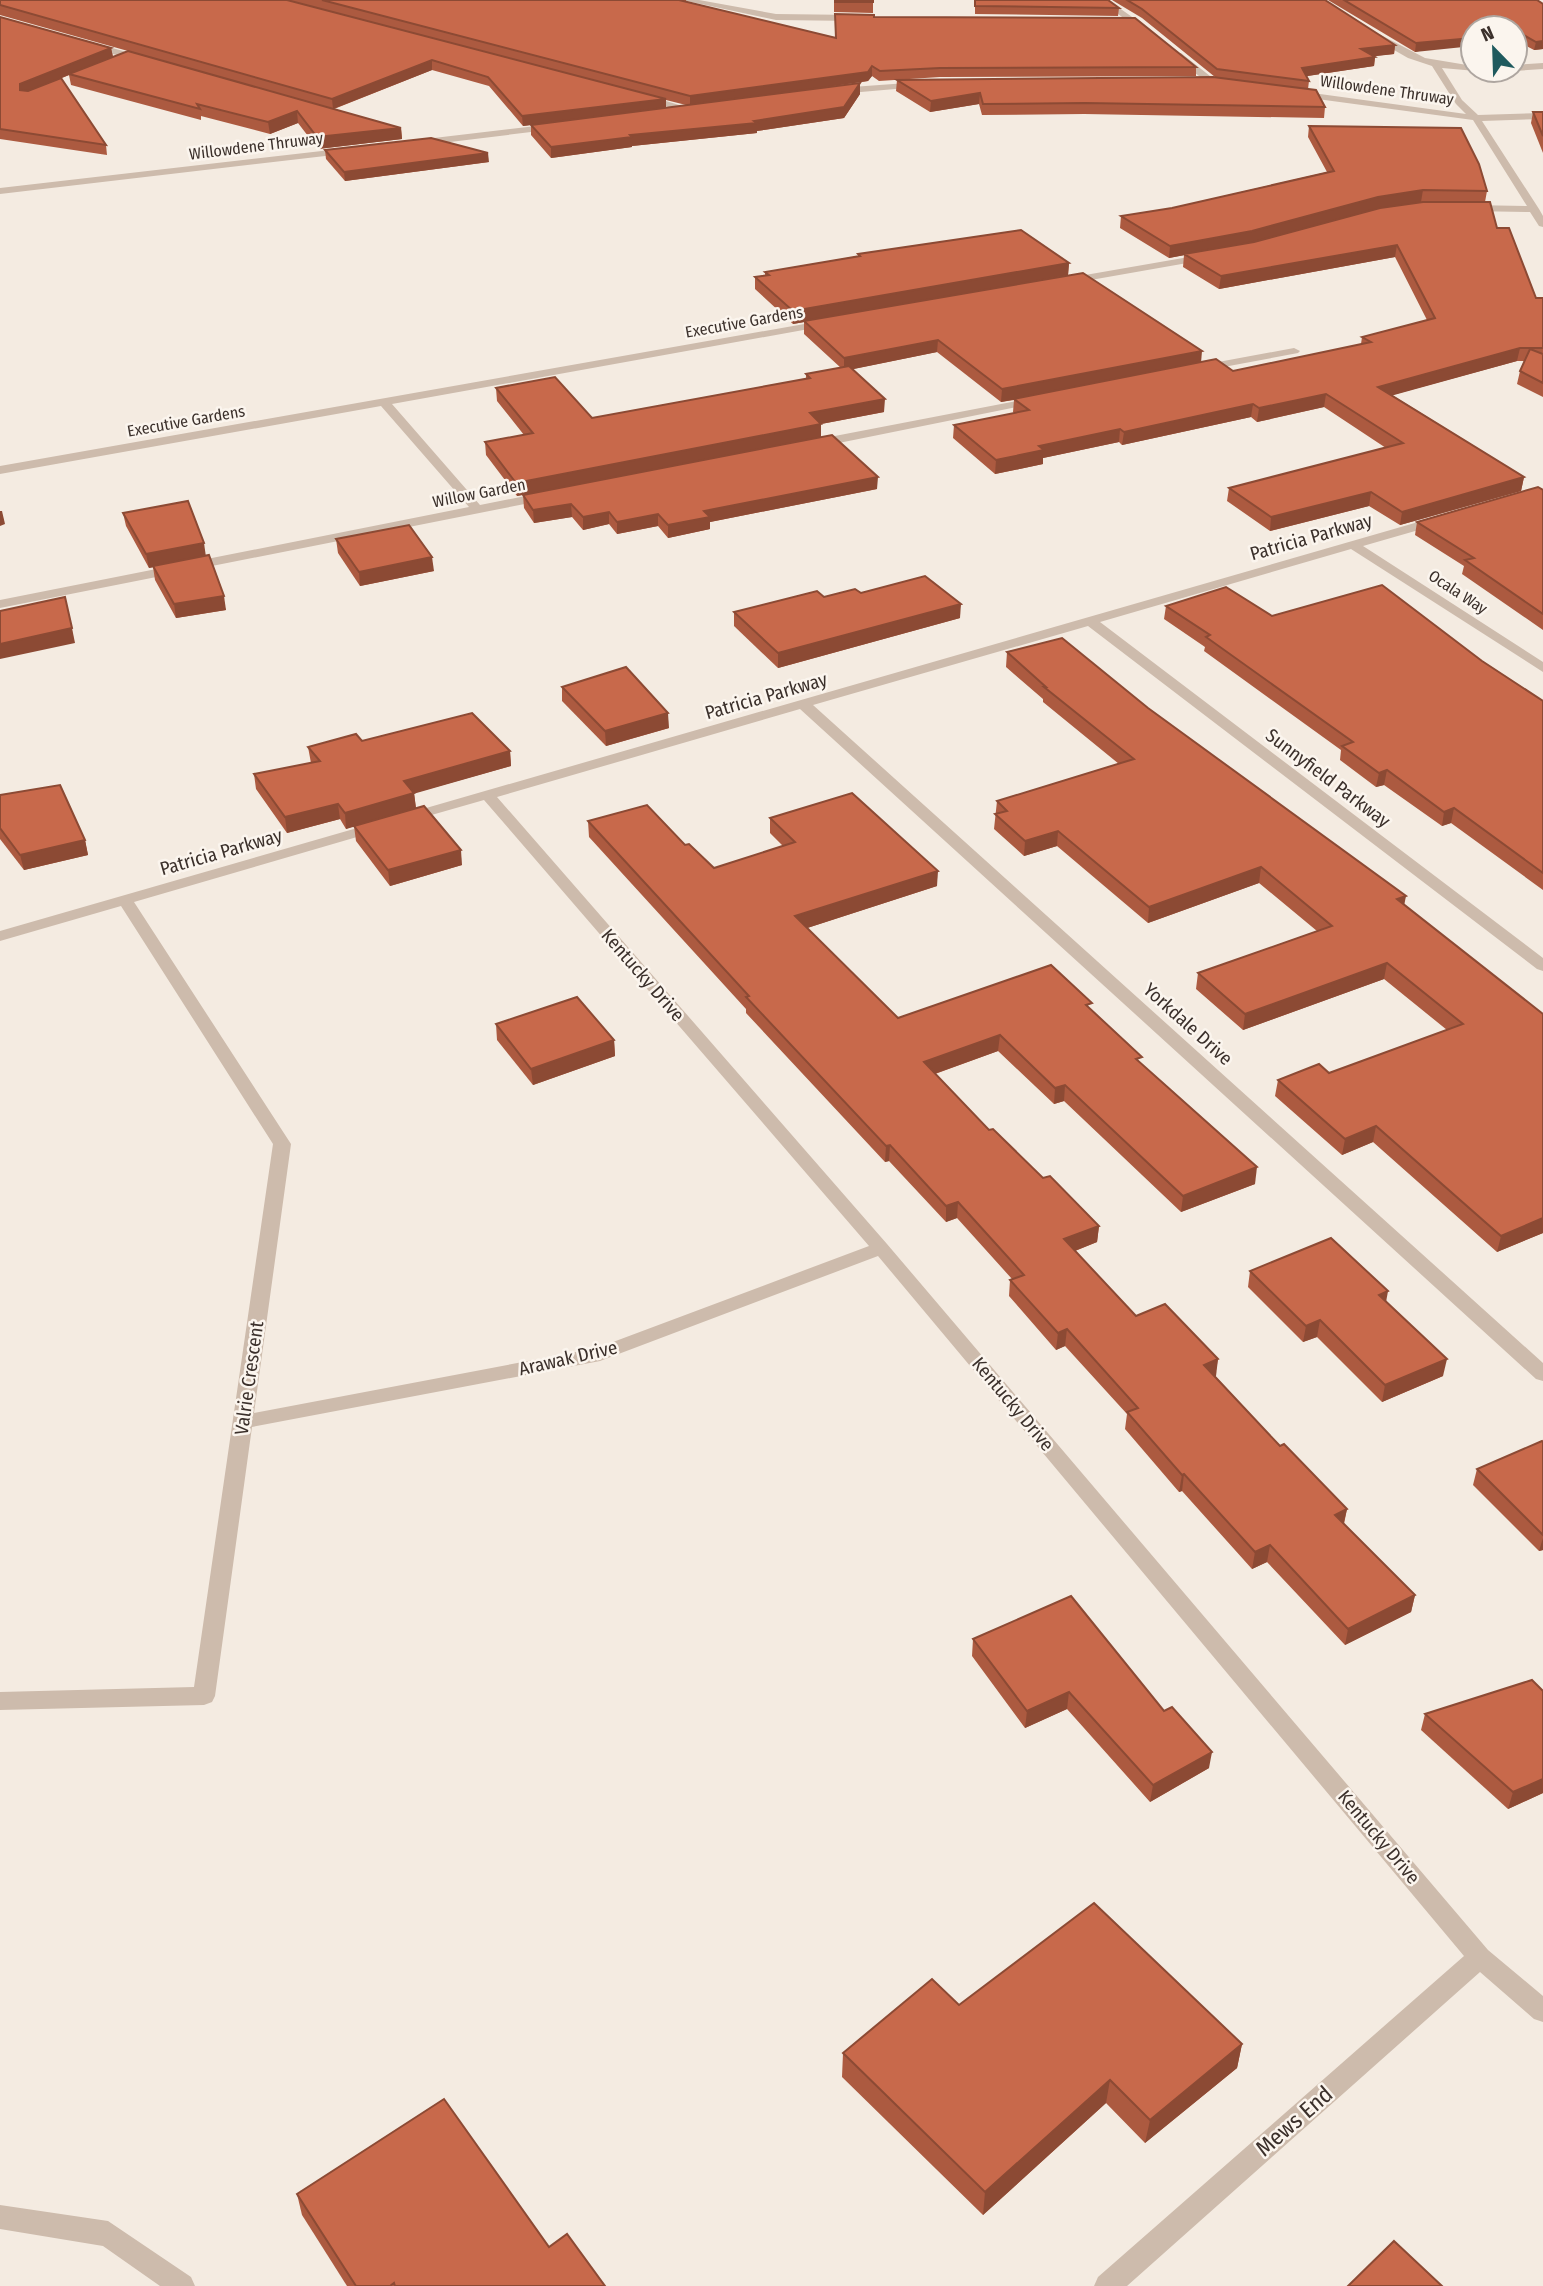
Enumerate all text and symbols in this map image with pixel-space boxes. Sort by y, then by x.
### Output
north arrow [1459,14,1529,84]
text: N [1478,21,1497,47]
street label: Willowdene Thruway [1319,71,1456,109]
street label: Willowdene Thruway [188,128,325,164]
street label: Executive Gardens [684,302,805,342]
street label: Executive Gardens [126,401,247,441]
street label: Willow Garden [431,475,527,511]
street label: Patricia Parkway [1247,508,1375,565]
street label: Ocala Way [1425,566,1492,619]
street label: Patricia Parkway [702,667,830,724]
street label: Sunnyfield Parkway [1261,724,1395,833]
street label: Patricia Parkway [157,823,285,880]
street label: Kentucky Drive [596,924,690,1026]
street label: Yorkdale Drive [1139,978,1237,1070]
street label: Valrie Crescent [230,1319,268,1436]
street label: Arawak Drive [517,1336,619,1380]
street label: Kentucky Drive [967,1352,1059,1456]
street label: Kentucky Drive [1333,1785,1425,1889]
street label: Mews End [1250,2080,1338,2162]

